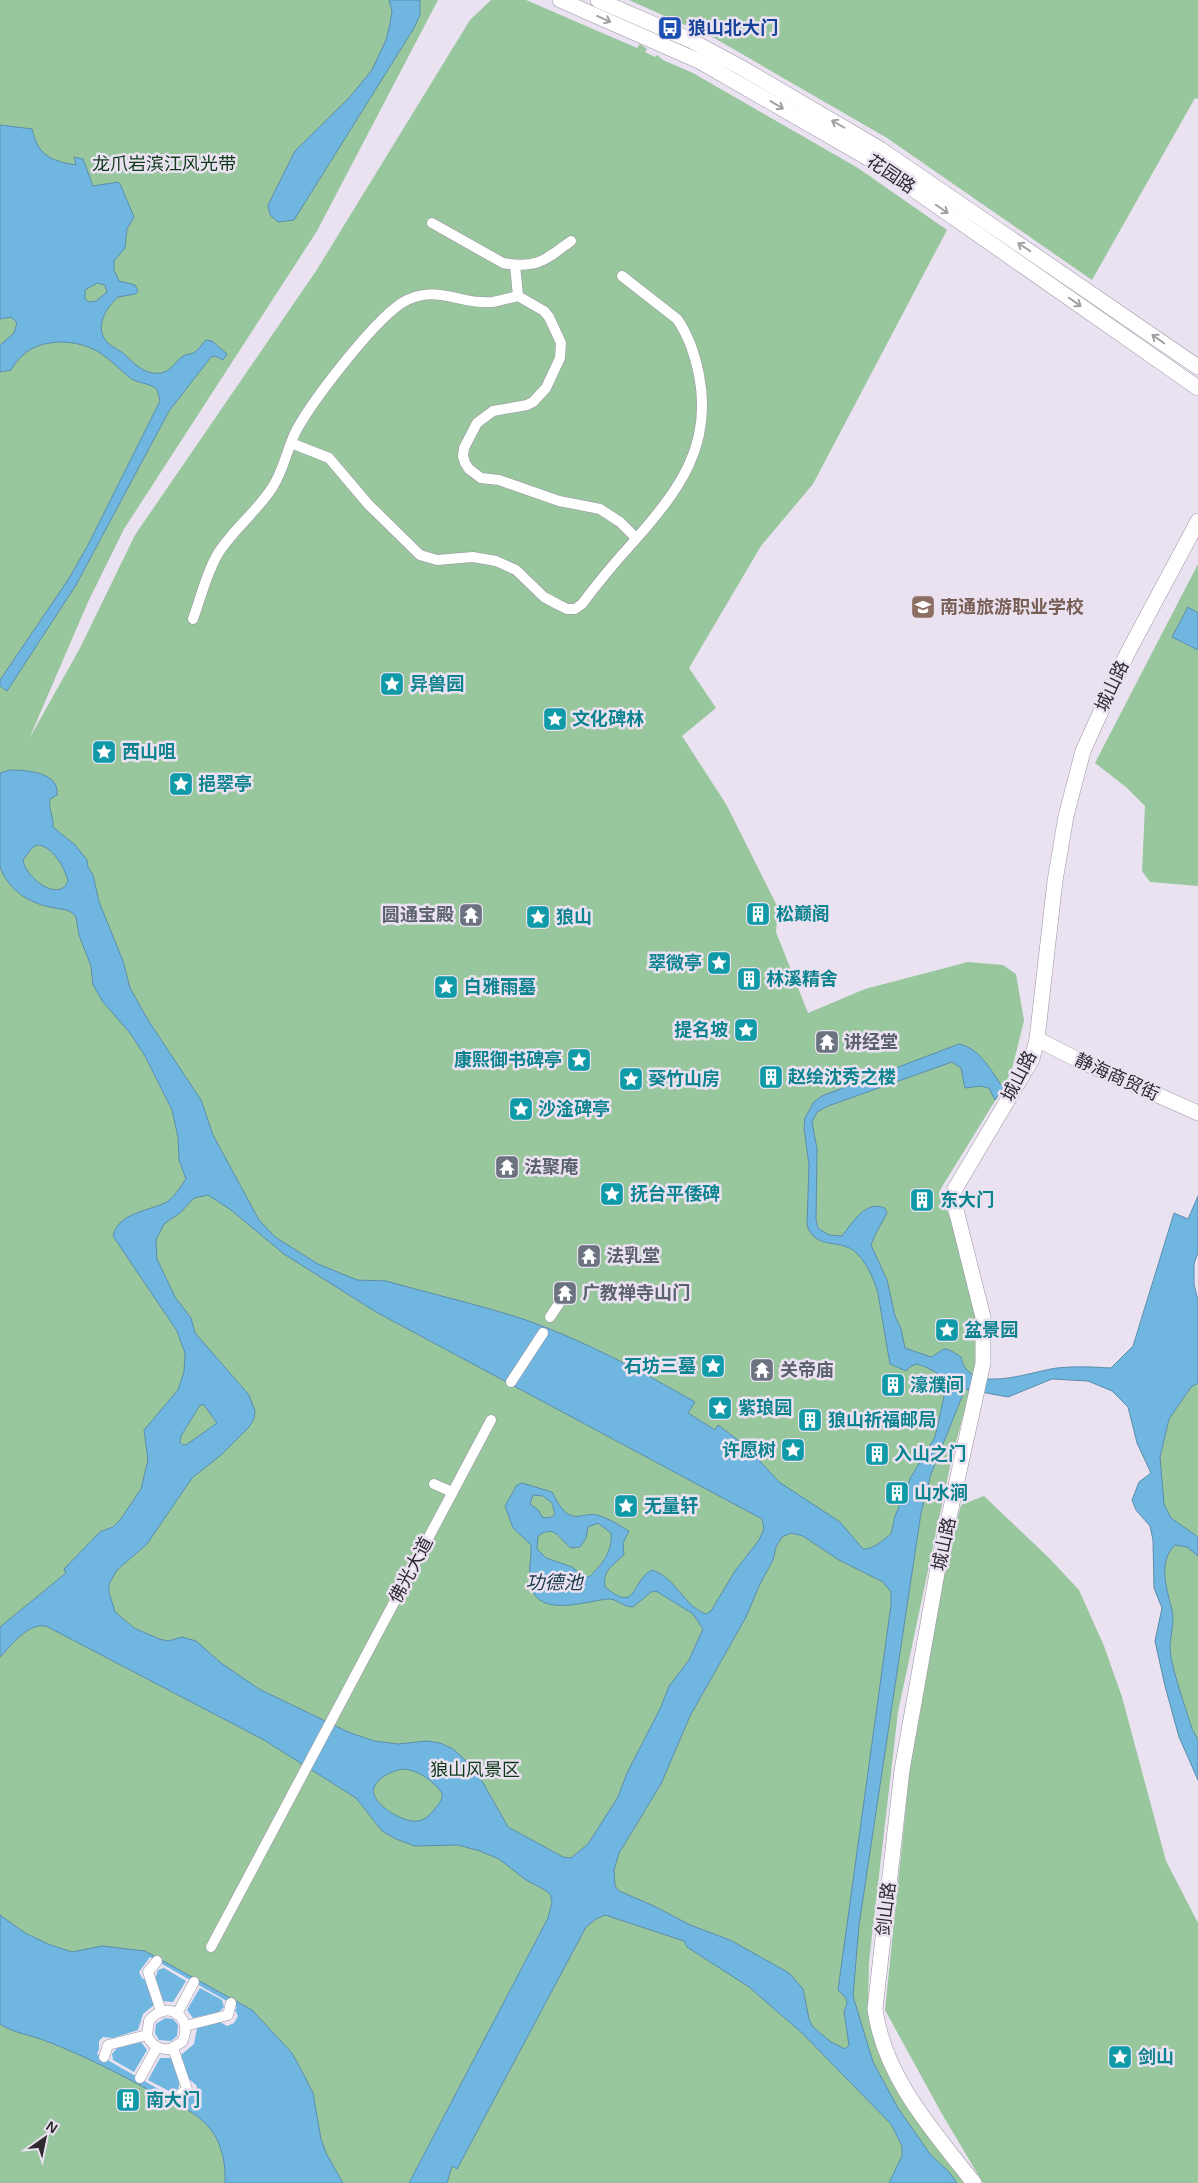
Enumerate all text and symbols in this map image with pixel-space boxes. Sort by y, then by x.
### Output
bus stop icon: 狼山北大门 [657,15,683,41]
one-way arrow [597,16,612,25]
place label: 狼山北大门 [688,18,778,38]
one-way arrow [769,100,783,110]
one-way arrow [831,119,846,129]
street label: 花园路 [863,151,919,197]
park label: 龙爪岩滨江风光带 [92,154,236,174]
one-way arrow [934,204,948,214]
one-way arrow [1017,242,1031,252]
one-way arrow [1068,297,1082,307]
one-way arrow [1151,334,1165,344]
school or university icon: 南通旅游职业学校 [910,594,936,620]
place label: 南通旅游职业学校 [940,597,1084,617]
street label: 城山路 [1092,657,1132,715]
place icon: 异兽园 [379,671,405,697]
place label: 异兽园 [410,674,464,694]
place icon: 文化碑林 [542,706,568,732]
place label: 文化碑林 [572,709,644,729]
place icon: 西山咀 [91,739,117,765]
place label: 西山咀 [122,742,176,762]
place icon: 挹翠亭 [168,771,194,797]
place label: 挹翠亭 [198,774,252,794]
building icon: 松巅阁 [745,901,771,927]
temple icon: 圆通宝殿 [458,902,484,928]
place icon: 狼山 [525,904,551,930]
place label: 松巅阁 [776,904,830,924]
place label: 圆通宝殿 [382,905,454,925]
place label: 狼山 [556,907,592,927]
place icon: 翠微亭 [706,950,732,976]
place label: 翠微亭 [648,953,702,973]
building icon: 林溪精舍 [736,966,762,992]
place label: 林溪精舍 [766,969,838,989]
place icon: 白雅雨墓 [433,974,459,1000]
place label: 白雅雨墓 [464,977,536,997]
place icon: 提名坡 [733,1017,759,1043]
place label: 提名坡 [674,1020,728,1040]
temple icon: 讲经堂 [814,1029,840,1055]
place label: 讲经堂 [844,1032,898,1052]
place icon: 康熙御书碑亭 [566,1047,592,1073]
street label: 城山路 [998,1047,1040,1105]
place label: 康熙御书碑亭 [454,1050,562,1070]
street label: 静海商贸街 [1072,1050,1162,1104]
building icon: 赵绘沈秀之楼 [758,1064,784,1090]
place icon: 葵竹山房 [618,1066,644,1092]
place label: 赵绘沈秀之楼 [788,1067,896,1087]
place label: 葵竹山房 [648,1069,720,1089]
place icon: 沙淦碑亭 [508,1096,534,1122]
place label: 沙淦碑亭 [538,1099,610,1119]
temple icon: 法聚庵 [494,1154,520,1180]
place label: 法聚庵 [524,1157,578,1177]
place icon: 抚台平倭碑 [599,1181,625,1207]
place label: 抚台平倭碑 [630,1184,720,1204]
building icon: 东大门 [909,1187,935,1213]
place label: 东大门 [940,1190,994,1210]
temple icon: 法乳堂 [576,1243,602,1269]
place label: 法乳堂 [606,1245,660,1266]
temple icon: 广教禅寺山门 [552,1280,578,1306]
place label: 广教禅寺山门 [582,1283,690,1303]
place icon: 盆景园 [934,1317,960,1343]
place label: 盆景园 [964,1320,1018,1340]
place icon: 石坊三墓 [700,1353,726,1379]
place label: 石坊三墓 [624,1356,696,1376]
temple icon: 关帝庙 [749,1357,775,1383]
place label: 关帝庙 [780,1360,834,1380]
building icon: 濠濮间 [880,1372,906,1398]
place label: 濠濮间 [910,1375,964,1395]
place icon: 紫琅园 [707,1395,733,1421]
place label: 紫琅园 [738,1397,792,1418]
building icon: 狼山祈福邮局 [797,1407,823,1433]
place label: 狼山祈福邮局 [828,1410,936,1430]
place icon: 许愿树 [780,1437,806,1463]
place label: 许愿树 [722,1440,776,1460]
building icon: 入山之门 [864,1441,890,1467]
place label: 入山之门 [894,1444,966,1464]
building icon: 山水涧 [884,1480,910,1506]
place label: 山水涧 [914,1483,968,1503]
place icon: 无量轩 [613,1493,639,1519]
place label: 无量轩 [644,1495,698,1516]
street label: 城山路 [929,1516,959,1572]
street label: 佛光大道 [385,1534,437,1606]
water label: 功德池 [525,1572,584,1593]
park label: 狼山风景区 [430,1760,520,1780]
street label: 剑山路 [873,1881,899,1937]
place icon: 剑山 [1107,2044,1133,2070]
place label: 剑山 [1138,2047,1174,2067]
building icon: 南大门 [115,2087,141,2113]
place label: 南大门 [146,2090,200,2110]
north arrow [20,2113,70,2163]
text: N [43,2118,61,2137]

